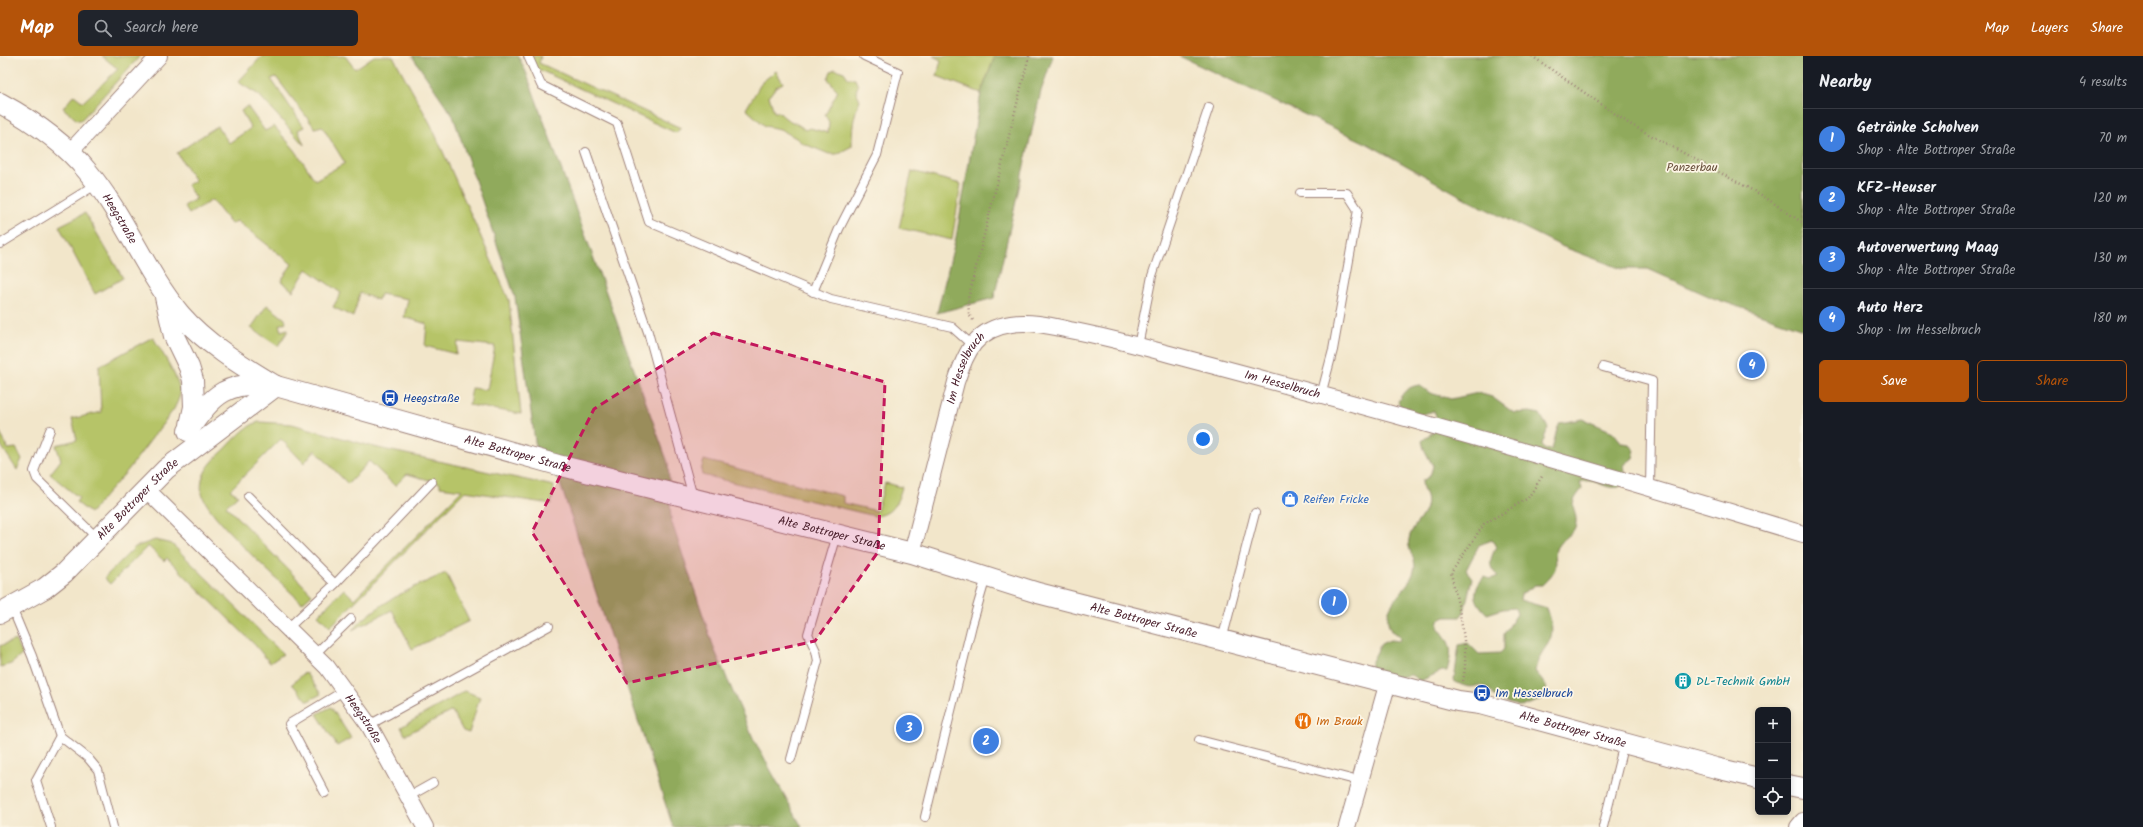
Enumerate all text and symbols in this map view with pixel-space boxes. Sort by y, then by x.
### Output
search box [78,10,358,46]
text: Map [20,13,54,43]
text: Search here [124,16,198,40]
icon: search [92,17,114,39]
text: Map [1985,17,2009,39]
text: Layers [2031,17,2069,39]
text: Share [2091,17,2123,39]
text: Nearby [1819,69,1871,96]
text: 4 results [2079,72,2127,93]
text: Getränke Scholven [1857,116,1979,140]
text: 1 [1830,128,1834,149]
text: 70 m [2099,128,2127,149]
text: Shop · Alte Bottroper Straße [1857,140,2015,161]
park label: Panzerbau [1667,158,1718,177]
text: KFZ-Heuser [1857,176,1936,200]
text: 2 [1828,188,1836,209]
text: 120 m [2093,188,2127,209]
street label: Heegstraße [97,189,143,248]
text: Shop · Alte Bottroper Straße [1857,200,2015,221]
text: Autoverwertung Maag [1857,236,1999,260]
text: 3 [1828,248,1836,269]
text: 130 m [2093,248,2127,269]
text: Shop · Alte Bottroper Straße [1857,260,2015,281]
text: Auto Herz [1857,296,1923,320]
text: 4 [1828,308,1836,329]
text: 180 m [2093,308,2127,329]
text: Shop · Im Hesselbruch [1857,320,1981,341]
street label: Im Hesselbruch [941,327,989,406]
pin: 4 [1739,350,1765,380]
button: Save [1819,360,1969,402]
button: Share [1977,360,2127,402]
street label: Im Hesselbruch [1242,365,1323,404]
bus stop icon: Heegstraße [380,388,400,408]
place label: Heegstraße [403,389,460,408]
your location [1193,429,1213,449]
street label: Alte Bottroper Straße [462,430,574,478]
street label: Alte Bottroper Straße [92,453,183,544]
shop icon: Reifen Fricke [1280,489,1300,509]
place label: Reifen Fricke [1303,490,1369,509]
street label: Alte Bottroper Straße [776,511,888,556]
pin: 1 [1321,587,1347,617]
street label: Alte Bottroper Straße [1088,597,1200,643]
building icon: DL-Technik GmbH [1673,671,1693,691]
place label: DL-Technik GmbH [1696,672,1790,691]
bus stop icon: Im Hesselbruch [1472,683,1492,703]
place label: Im Hesselbruch [1495,684,1573,703]
street label: Heegstraße [340,690,387,747]
street label: Alte Bottroper Straße [1517,706,1629,753]
map controls [1755,707,1791,815]
button: + [1755,707,1791,743]
restaurant icon: Im Brauk [1293,711,1313,731]
place label: Im Brauk [1316,712,1363,731]
pin: 3 [896,713,922,743]
pin: 2 [973,726,999,756]
button: − [1755,743,1791,779]
button: locate [1755,779,1791,815]

